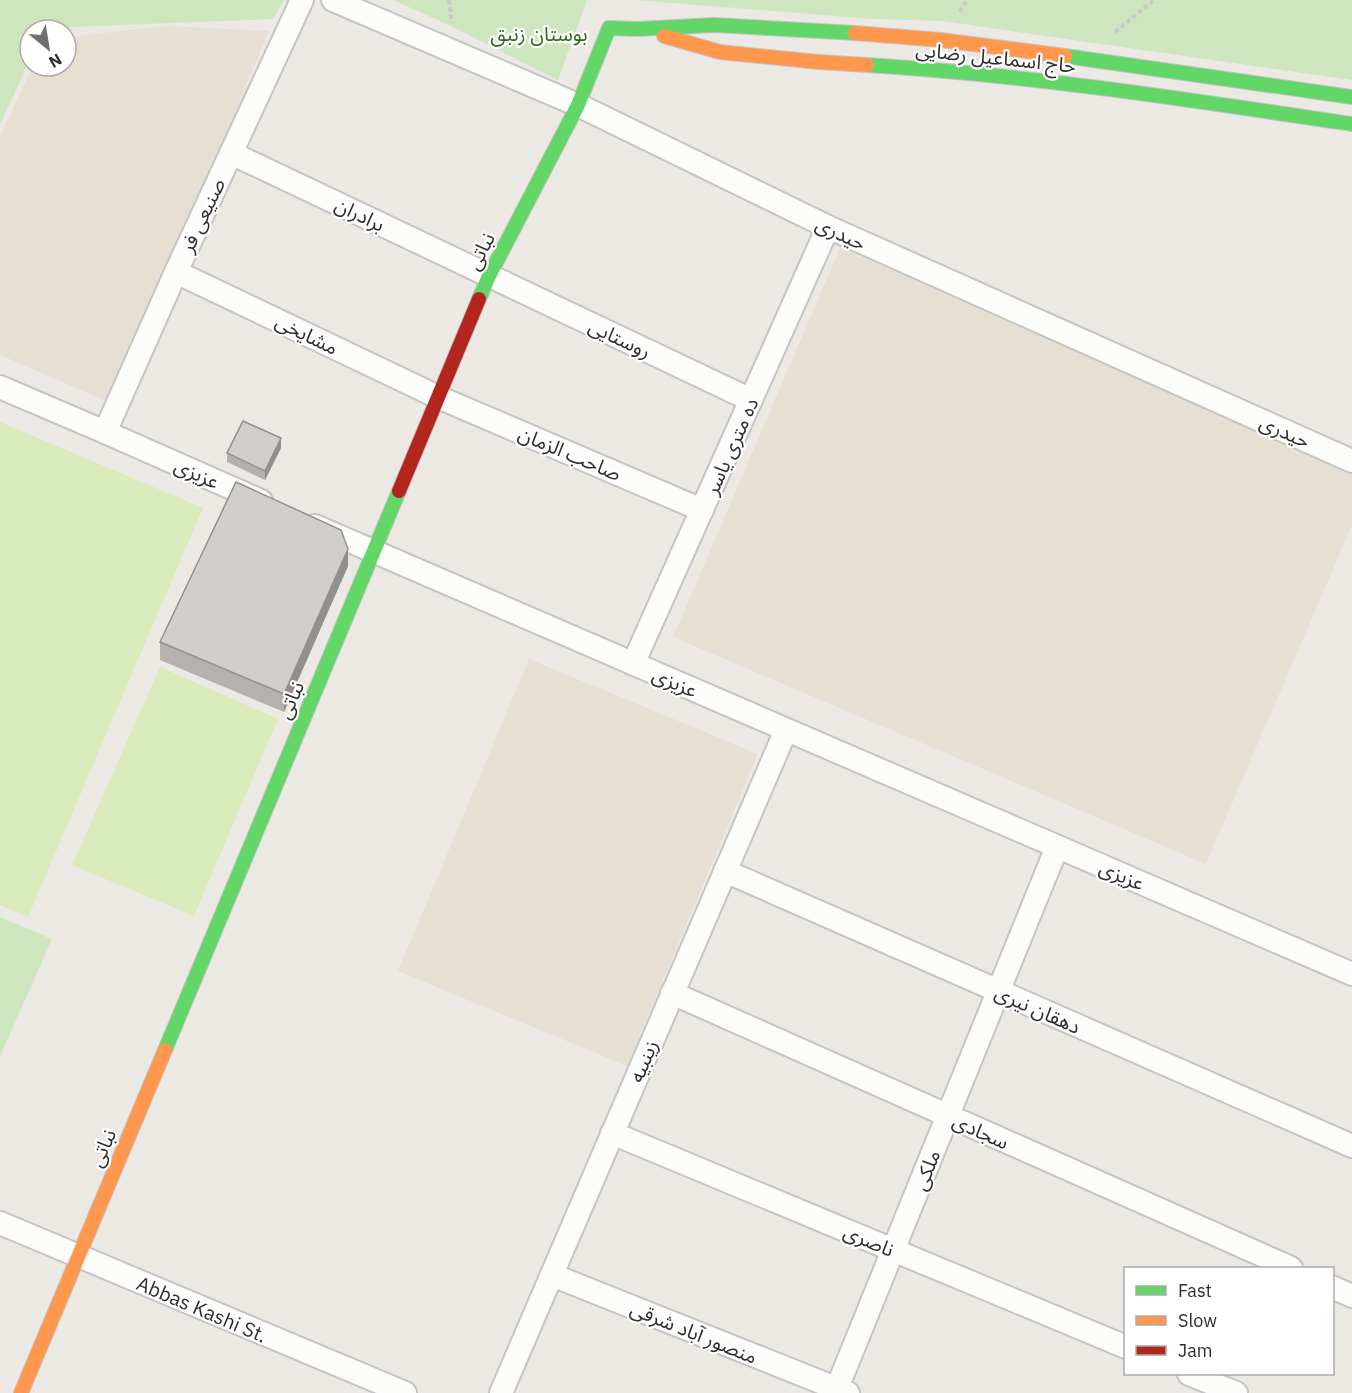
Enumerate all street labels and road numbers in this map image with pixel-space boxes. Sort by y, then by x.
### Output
street label: حاج اسماعیل رضایی [914,35,1078,81]
street label: صنیعی فر [173,173,231,257]
street label: برادران [331,190,389,238]
street label: حیدری [812,210,870,256]
street label: نباتی [459,228,501,274]
street label: مشایخی [271,307,343,361]
street label: روستایی [584,312,656,364]
street label: ده متری یاسر [697,393,764,500]
street label: حیدری [1256,408,1314,454]
street label: صاحب الزمان [514,419,626,487]
street label: عزیزی [170,451,224,495]
street label: عزیزی [648,660,702,704]
street label: نباتی [270,677,310,723]
street label: عزیزی [1095,853,1149,897]
street label: دهقان نیری [991,978,1085,1040]
street label: زینبیه [622,1036,664,1086]
street label: سجادی [949,1107,1013,1155]
street label: نباتی [82,1125,122,1171]
street label: ملکی [906,1146,946,1194]
street label: ناصری [840,1217,898,1263]
street label: Abbas Kashi St. [133,1269,271,1349]
street label: منصور آباد شرقی [627,1294,761,1370]

